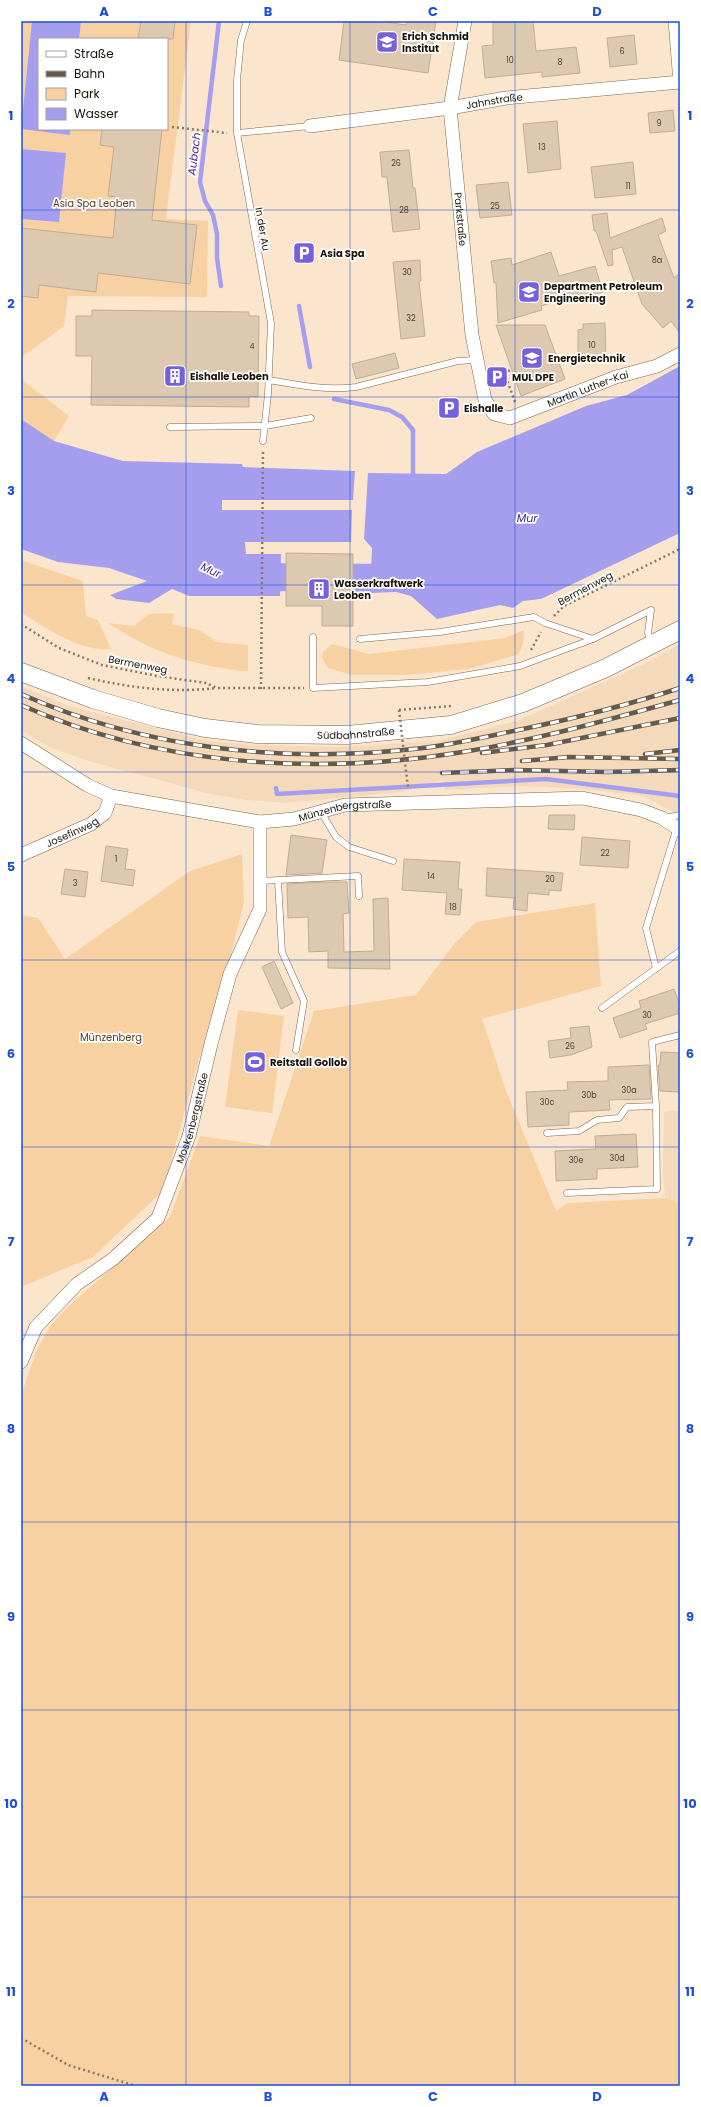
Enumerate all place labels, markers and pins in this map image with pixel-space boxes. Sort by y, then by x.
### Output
school or university icon: Erich Schmid Institut [374,29,400,55]
place label: Erich Schmid Institut [402,29,469,56]
parking icon: Asia Spa [291,240,317,266]
place label: Asia Spa [320,246,365,261]
school or university icon: Department Petroleum Engineering [516,279,542,305]
place label: Department Petroleum Engineering [544,279,663,306]
school or university icon: Energietechnik [519,345,545,371]
place label: Energietechnik [548,351,626,366]
building icon: Eishalle Leoben [162,363,188,389]
parking icon: MUL DPE [484,364,510,390]
place label: Eishalle Leoben [190,369,269,384]
place label: MUL DPE [512,370,554,385]
parking icon: Eishalle [436,395,462,421]
place label: Eishalle [464,401,504,416]
building icon: Wasserkraftwerk Leoben [306,576,332,602]
place label: Wasserkraftwerk Leoben [334,576,424,603]
sports icon: Reitstall Gollob [242,1049,268,1075]
place label: Reitstall Gollob [270,1055,347,1070]

